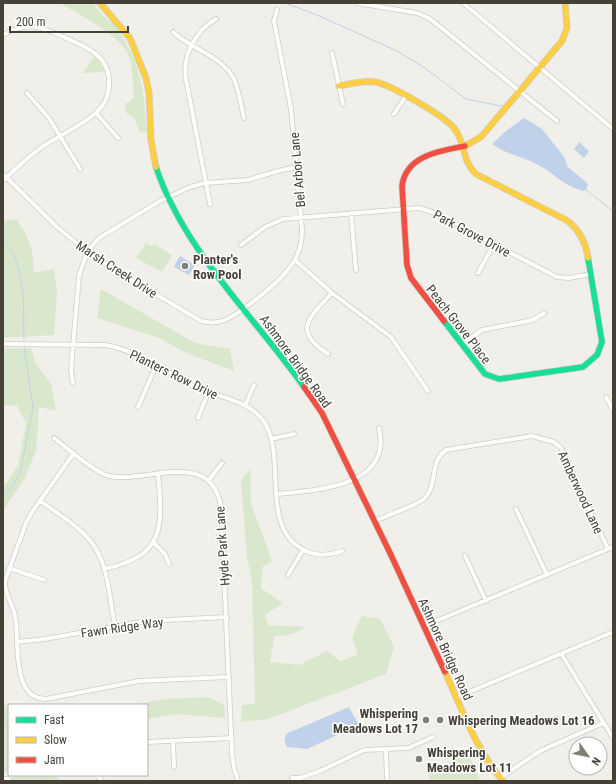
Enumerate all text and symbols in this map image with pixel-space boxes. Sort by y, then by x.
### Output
scale bar [10,8,128,34]
text: 200 m [16,15,46,29]
street label: Bel Arbor Lane [287,132,308,208]
street label: Park Grove Drive [431,207,513,260]
street label: Marsh Creek Drive [73,238,160,301]
place label: Planter's Row Pool [193,252,241,282]
marker: Planter's Row Pool [180,261,190,271]
street label: Peach Grove Place [423,282,494,367]
street label: Ashmore Bridge Road [257,312,334,411]
street label: Planters Row Drive [127,347,220,402]
street label: Amberwood Lane [555,448,606,536]
street label: Hyde Park Lane [212,506,233,586]
street label: Ashmore Bridge Road [415,596,476,703]
street label: Fawn Ridge Way [80,614,165,641]
legend [8,704,148,776]
place label: Whispering Meadows Lot 17 [333,706,418,736]
text: Fast [44,713,65,727]
place label: Whispering Meadows Lot 16 [448,713,595,728]
marker: Whispering Meadows Lot 17 [421,715,431,725]
marker: Whispering Meadows Lot 16 [435,715,445,725]
text: Slow [44,733,67,747]
north arrow [568,736,608,776]
place label: Whispering Meadows Lot 11 [427,745,512,775]
text: Jam [44,753,65,767]
marker: Whispering Meadows Lot 11 [414,754,424,764]
text: N [589,755,603,768]

